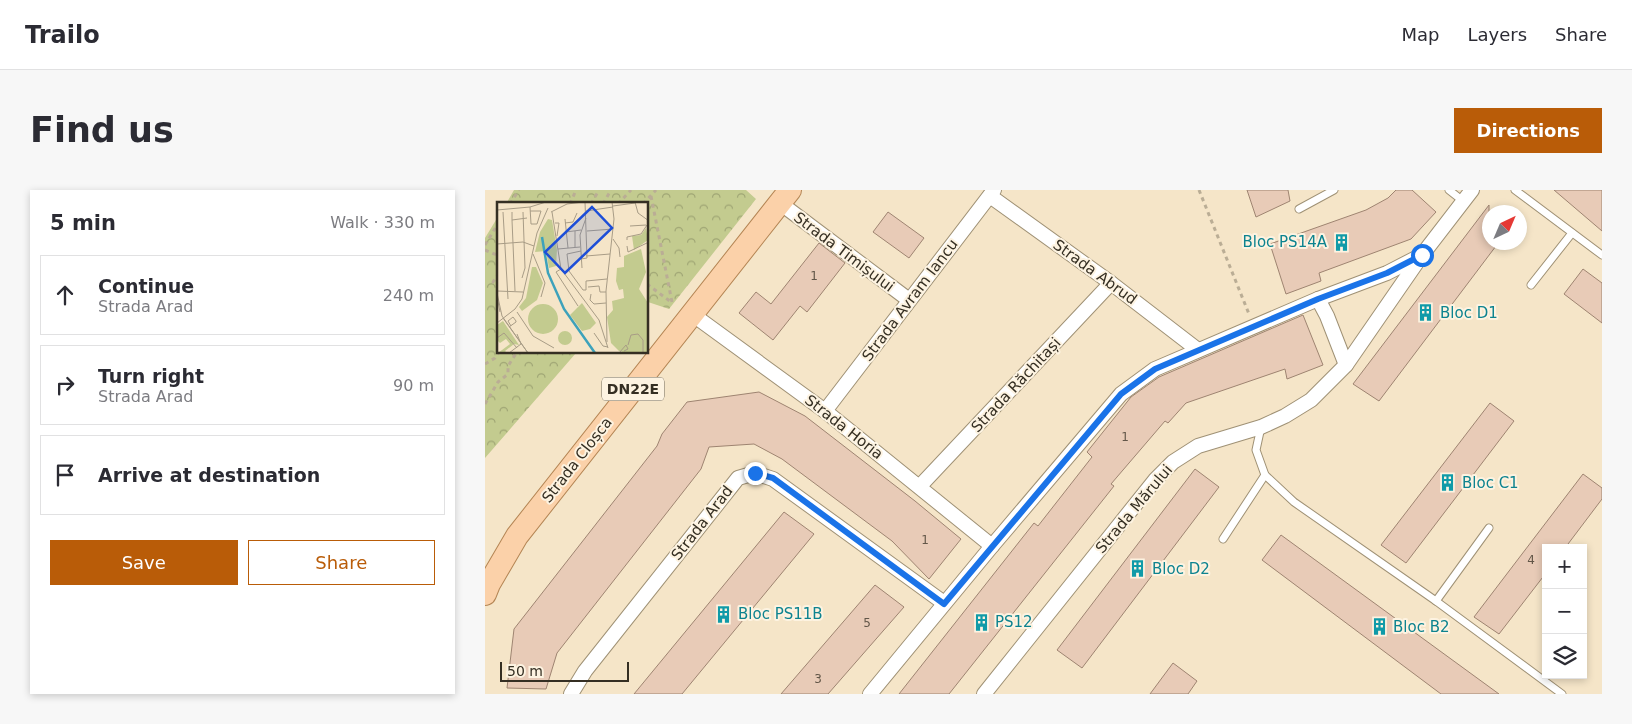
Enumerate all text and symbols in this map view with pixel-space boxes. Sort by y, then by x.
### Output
text: Trailo [25,21,100,49]
text: Map [1401,24,1439,45]
text: Layers [1467,24,1527,45]
text: Share [1555,24,1607,45]
button: Directions [1454,108,1602,153]
text: Find us [30,110,174,150]
inset map [497,202,649,354]
north arrow [1482,205,1527,250]
street label: Strada Timișului [790,208,898,296]
text: 5 min [50,211,116,235]
text: Walk · 330 m [330,213,435,232]
building icon: Bloc PS14A [1331,232,1351,252]
place label: Bloc PS14A [1242,233,1328,251]
street label: Strada Avram Iancu [858,235,962,365]
street label: Strada Abrud [1050,236,1140,308]
route start [1411,244,1434,267]
house number: 1 [810,269,818,283]
text: Continue [98,275,194,297]
icon: ahead [51,281,79,309]
text: 240 m [383,286,434,305]
text: Strada Arad [98,297,193,316]
building icon: Bloc D1 [1416,303,1436,323]
place label: Bloc D1 [1440,304,1498,322]
street label: Strada Răchitași [968,334,1064,436]
text: Turn right [98,365,204,387]
icon: right [51,371,79,399]
text: 90 m [393,376,434,395]
road number: DN22E [602,378,664,400]
text: Strada Arad [98,387,193,406]
street label: Strada Horia [801,391,887,463]
street label: Strada Cloșca [538,414,616,506]
house number: 1 [1121,430,1129,444]
icon: arrive [51,461,79,489]
street label: Strada Mărului [1092,461,1176,557]
route end [744,462,767,485]
text: Arrive at destination [98,464,320,486]
building icon: Bloc C1 [1438,473,1458,493]
place label: Bloc C1 [1462,474,1519,492]
street label: Strada Arad [667,482,737,564]
house number: 1 [921,533,929,547]
button: Save [50,540,238,585]
button: Share [248,540,435,585]
map controls [1542,544,1587,679]
button: + [1542,544,1587,589]
house number: 4 [1527,553,1535,567]
building icon: Bloc D2 [1128,559,1148,579]
place label: Bloc D2 [1152,560,1210,578]
button: − [1542,589,1587,634]
building icon: Bloc PS11B [714,604,734,624]
place label: Bloc PS11B [738,605,823,623]
building icon: PS12 [971,612,991,632]
place label: PS12 [995,613,1033,631]
house number: 5 [863,616,871,630]
building icon: Bloc B2 [1369,617,1389,637]
place label: Bloc B2 [1393,618,1449,636]
button: layers [1542,634,1587,679]
scale bar [500,659,629,682]
text: 50 m [507,663,543,679]
house number: 3 [814,672,822,686]

